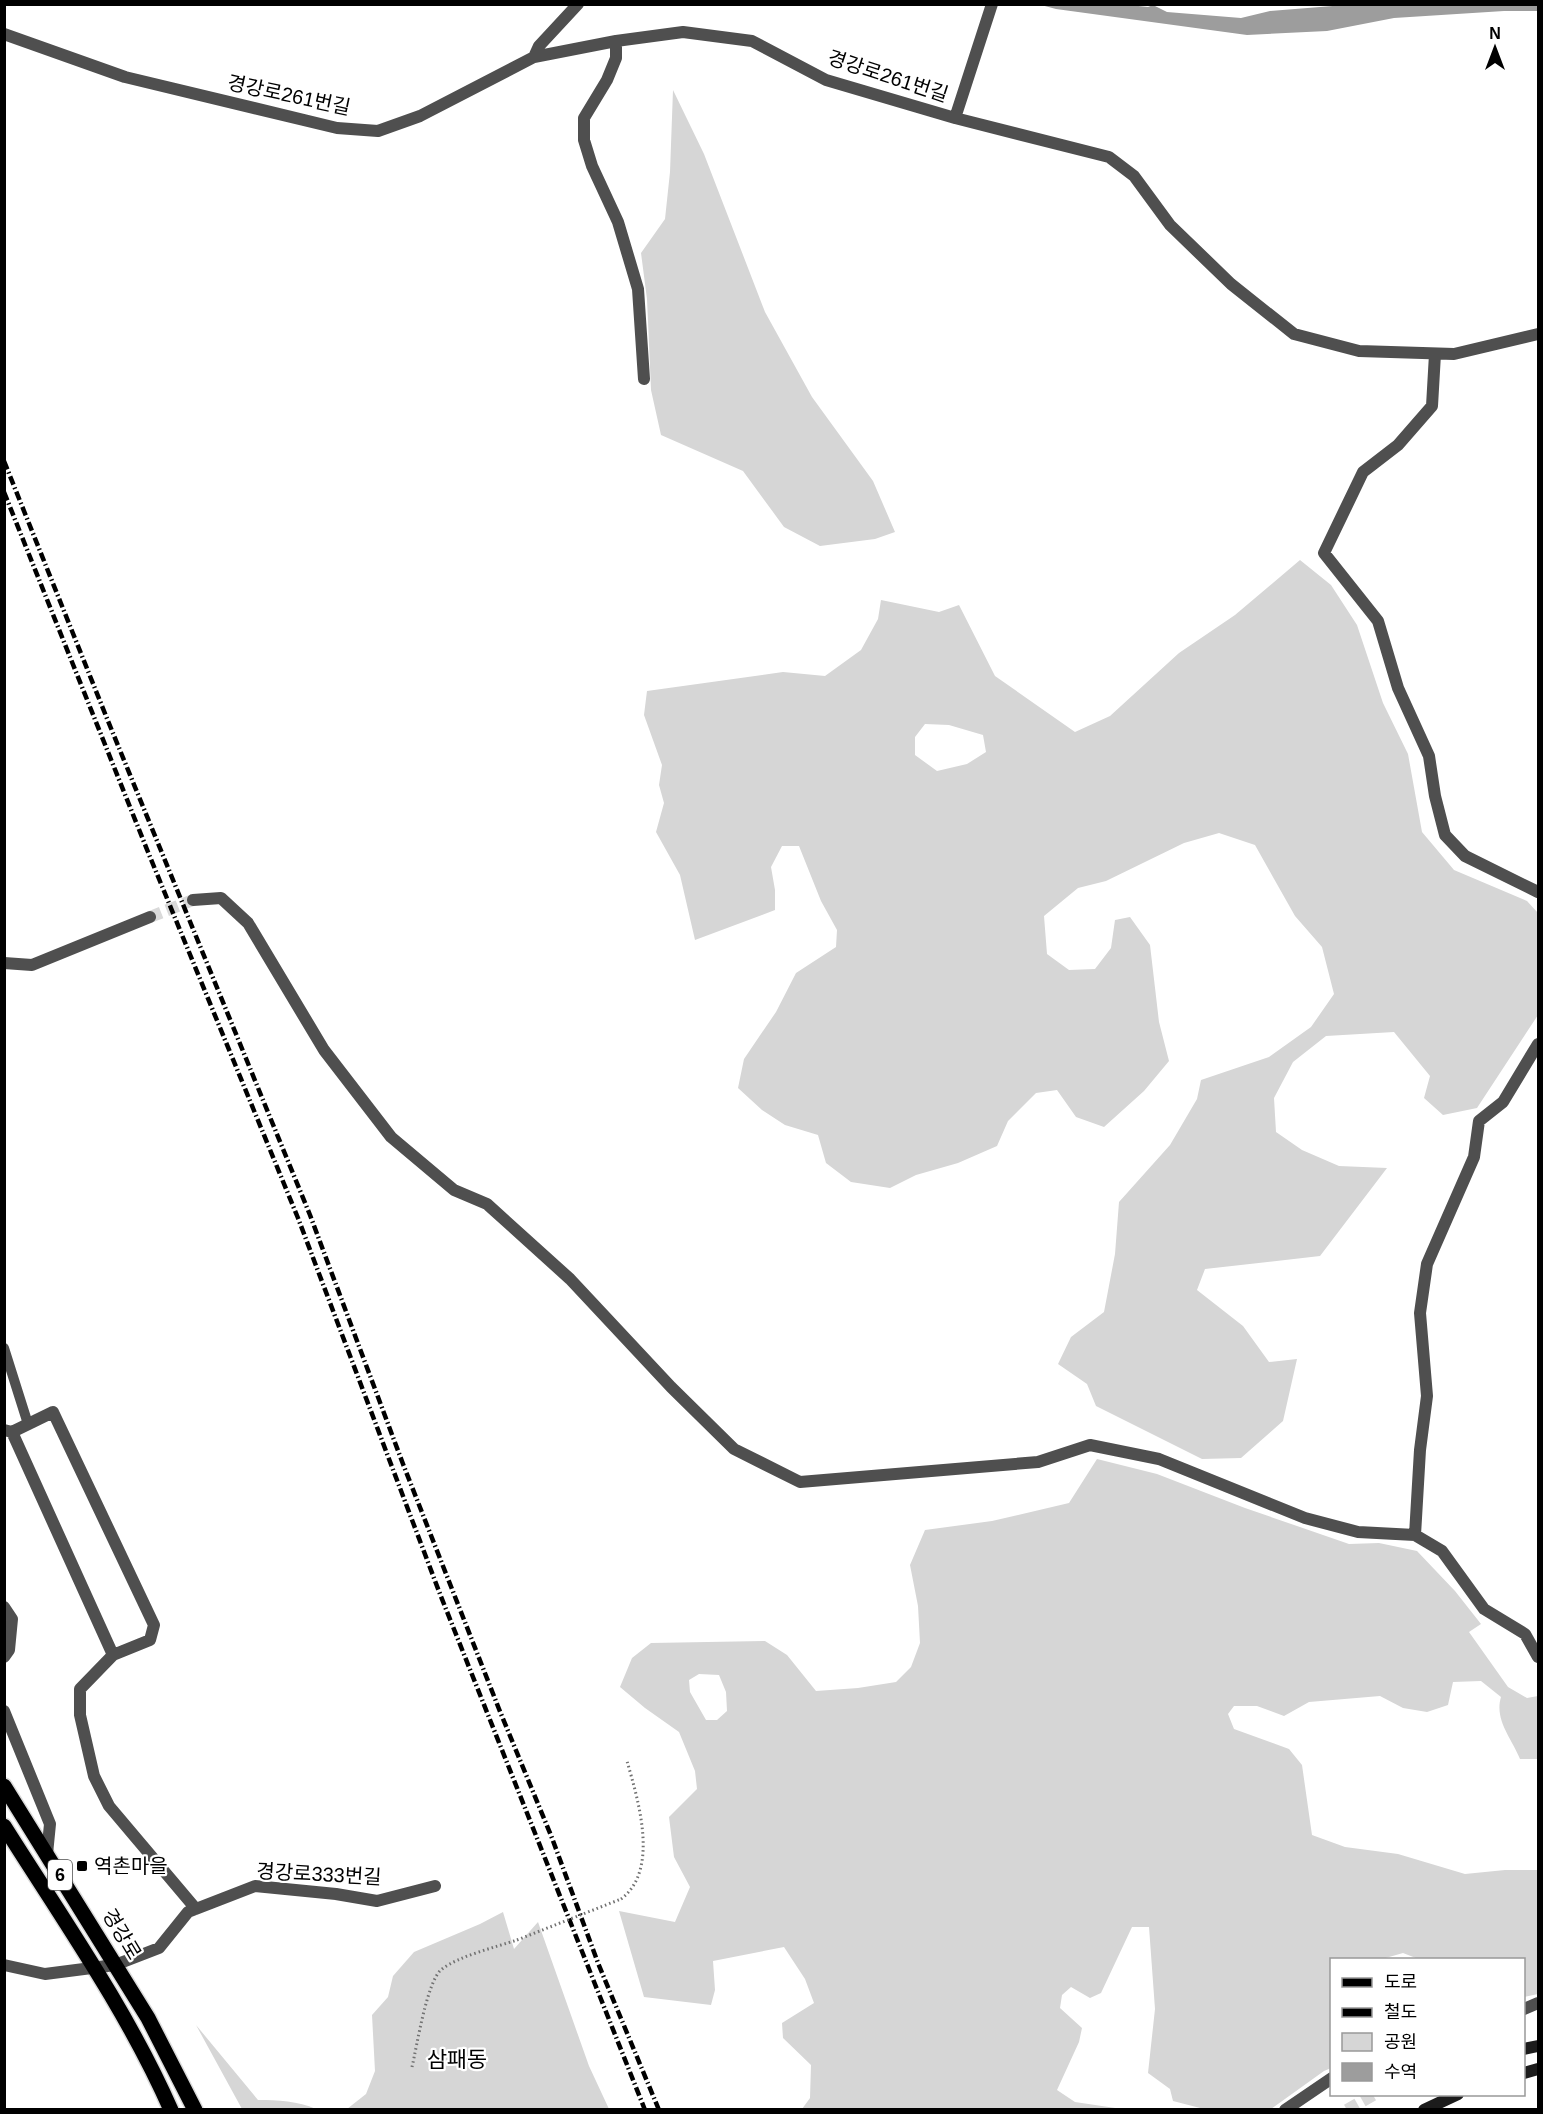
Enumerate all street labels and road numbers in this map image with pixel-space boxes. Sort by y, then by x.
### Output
street label: 경강로261번길 [825,46,951,106]
street label: 경강로261번길 [225,71,353,119]
road number: 6 [48,1860,72,1890]
street label: 경강로333번길 [256,1860,382,1888]
street label: 경강로 [98,1905,146,1963]

